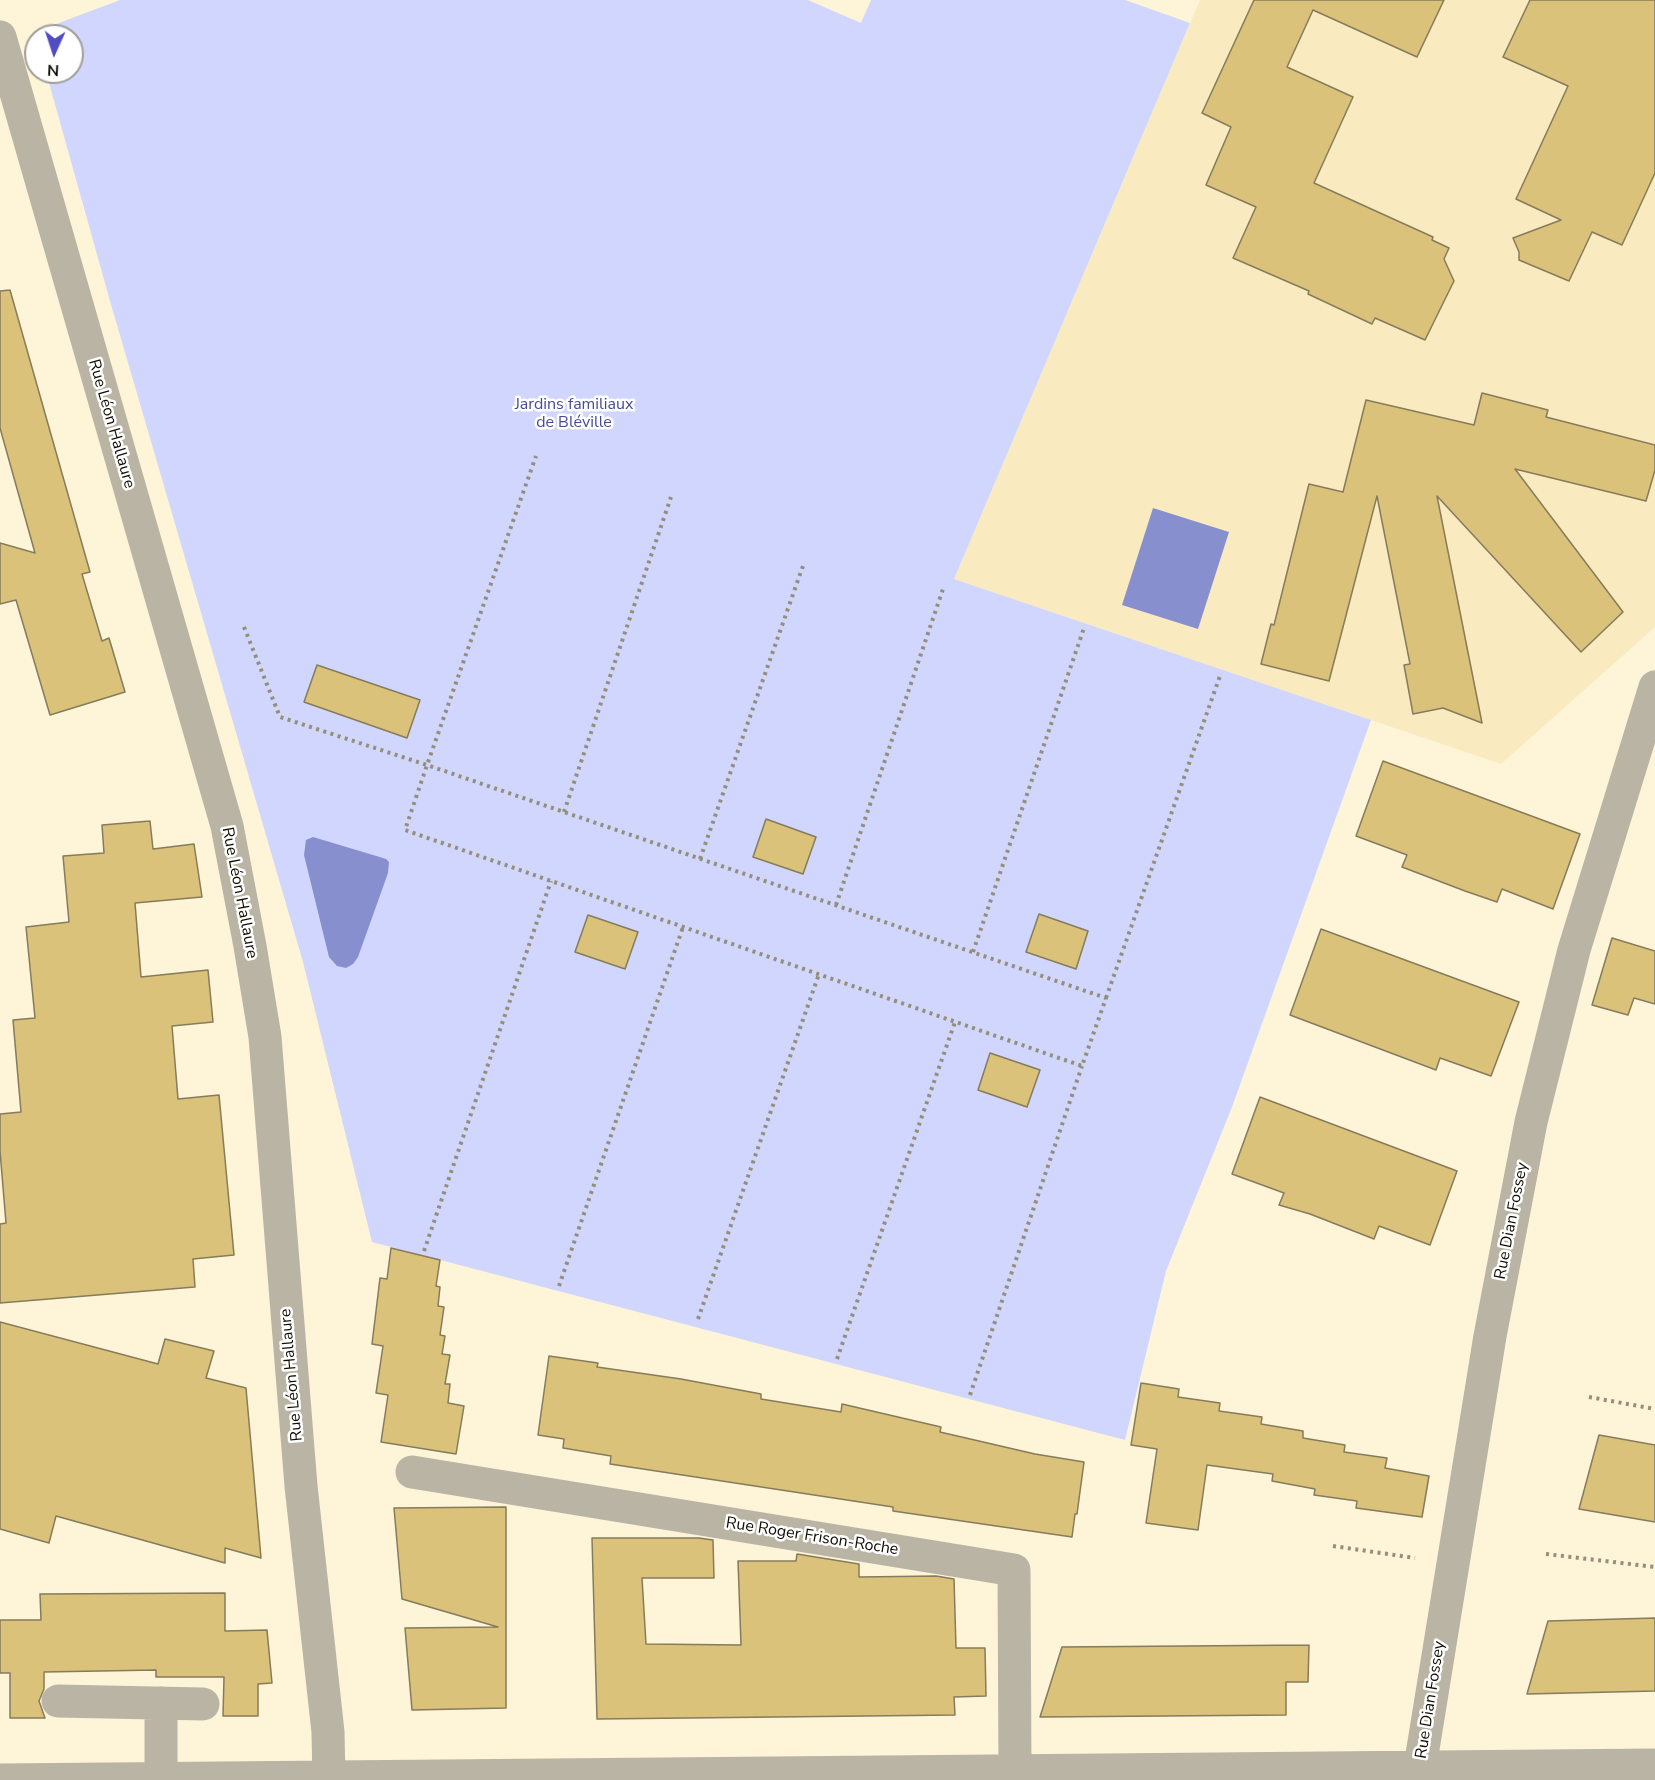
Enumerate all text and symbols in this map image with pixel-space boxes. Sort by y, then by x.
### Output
north arrow [24,24,84,84]
text: N [47,59,60,81]
street label: Rue Léon Hallaure [83,357,139,491]
park label: Jardins familiaux de Bléville [515,395,633,433]
street label: Rue Léon Hallaure [217,826,261,960]
street label: Rue Dian Fossey [1491,1161,1533,1281]
street label: Rue Léon Hallaure [277,1308,307,1442]
street label: Rue Roger Frison-Roche [724,1514,900,1560]
street label: Rue Dian Fossey [1412,1640,1450,1760]

